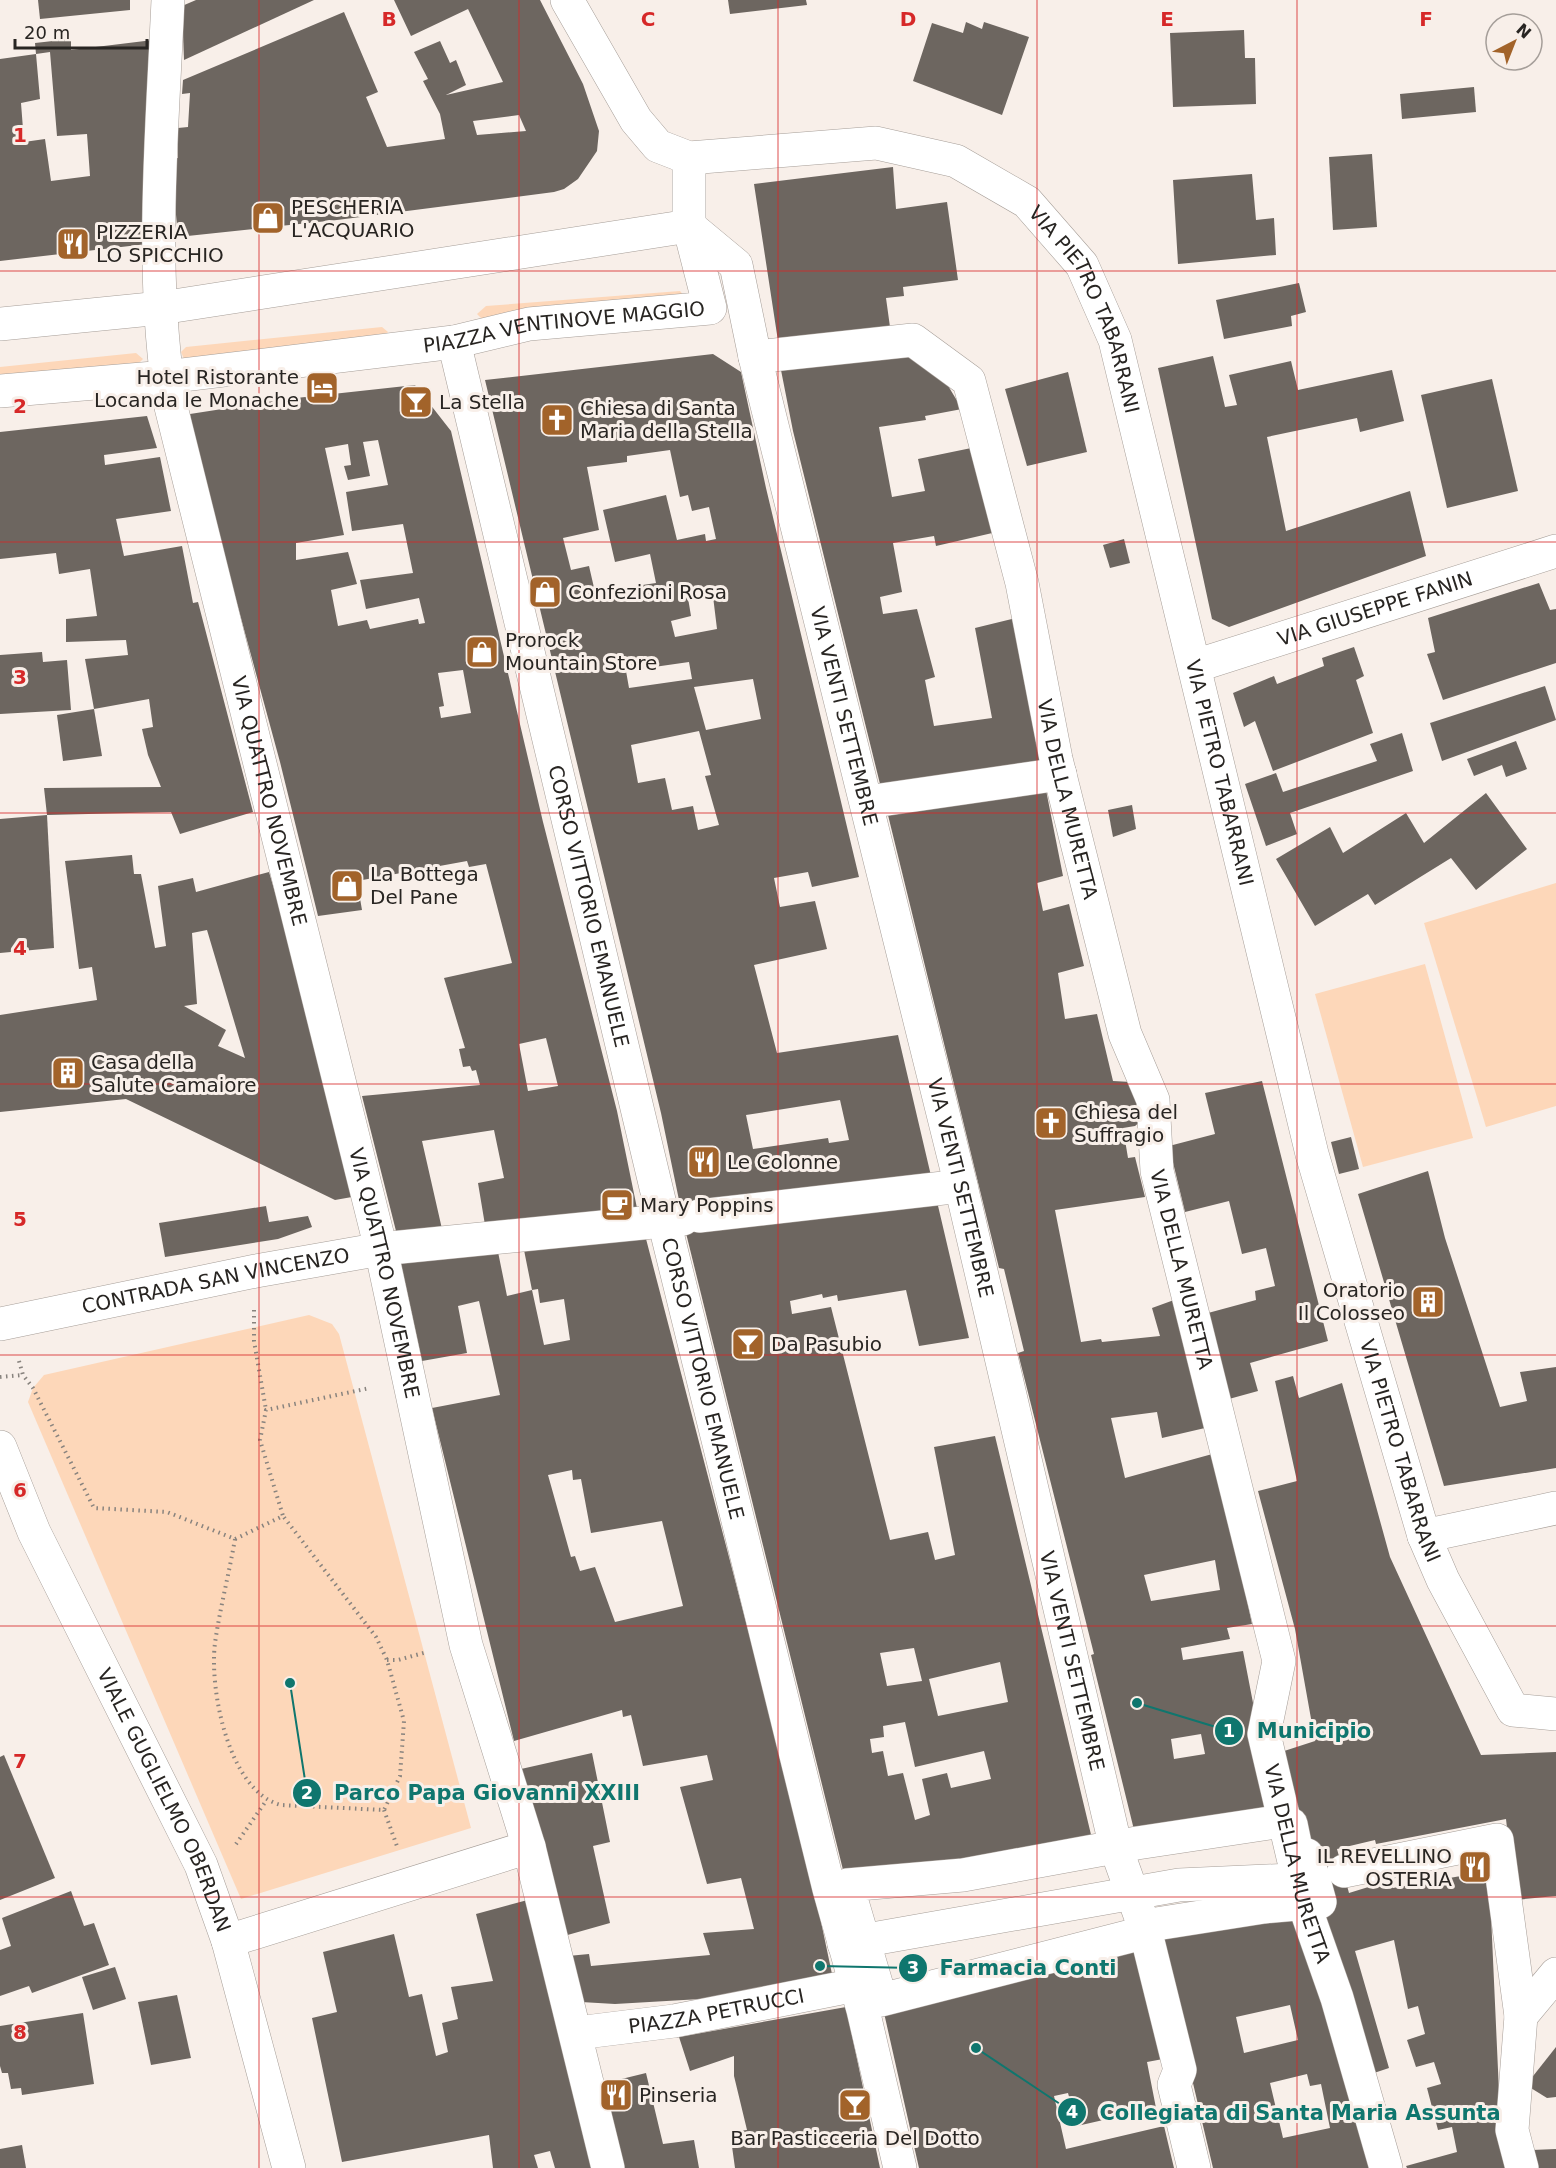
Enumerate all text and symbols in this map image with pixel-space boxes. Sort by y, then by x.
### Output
text: B [381,7,397,31]
text: C [641,7,655,31]
text: D [900,7,916,31]
text: E [1160,7,1174,31]
text: F [1419,7,1433,31]
scale bar [15,12,147,50]
north arrow [1484,12,1544,72]
text: N [1512,20,1535,43]
text: 20 m [24,22,70,43]
text: 1 [13,123,27,147]
place label: PESCHERIA L'ACQUARIO [291,195,415,242]
shop icon: PESCHERIA L'ACQUARIO [250,200,286,236]
street label: VIA PIETRO TABARRANI [1024,201,1144,416]
place label: PIZZERIA LO SPICCHIO [96,220,224,267]
restaurant icon: PIZZERIA LO SPICCHIO [55,226,91,262]
street label: PIAZZA VENTINOVE MAGGIO [422,296,706,358]
place label: Hotel Ristorante Locanda le Monache [94,365,299,412]
hotel icon: Hotel Ristorante Locanda le Monache [304,370,340,406]
bar icon: La Stella [398,384,434,420]
place label: La Stella [439,390,525,414]
text: 2 [13,394,27,418]
place label: Chiesa di Santa Maria della Stella [580,396,753,443]
church icon: Chiesa di Santa Maria della Stella [539,402,575,438]
street label: VIA GIUSEPPE FANIN [1275,566,1476,651]
shop icon: Confezioni Rosa [527,574,563,610]
place label: Confezioni Rosa [568,580,727,604]
street label: VIA VENTI SETTEMBRE [805,604,883,828]
place label: Prorock Mountain Store [505,628,657,675]
shop icon: Prorock Mountain Store [464,634,500,670]
street label: VIA PIETRO TABARRANI [1181,657,1259,888]
text: 3 [13,665,27,689]
street label: VIA QUATTRO NOVEMBRE [227,674,312,928]
street label: VIA DELLA MURETTA [1033,697,1103,902]
street label: CORSO VITTORIO EMANUELE [543,763,634,1050]
place label: La Bottega Del Pane [370,862,479,909]
shop icon: La Bottega Del Pane [329,868,365,904]
text: 4 [13,936,27,960]
place label: Casa della Salute Camaiore [91,1050,257,1097]
building icon: Casa della Salute Camaiore [50,1055,86,1091]
street label: VIA VENTI SETTEMBRE [923,1076,999,1300]
place label: Chiesa del Suffragio [1074,1100,1178,1147]
church icon: Chiesa del Suffragio [1033,1105,1069,1141]
restaurant icon: Le Colonne [686,1144,722,1180]
street label: VIA QUATTRO NOVEMBRE [344,1145,425,1401]
place label: Le Colonne [727,1150,838,1174]
street label: VIA DELLA MURETTA [1145,1167,1218,1372]
cafe icon: Mary Poppins [599,1187,635,1223]
place label: Mary Poppins [640,1193,774,1217]
text: 5 [13,1207,27,1231]
street label: CORSO VITTORIO EMANUELE [657,1235,749,1522]
street label: CONTRADA SAN VINCENZO [80,1243,351,1319]
place label: Oratorio Il Colosseo [1298,1278,1405,1325]
building icon: Oratorio Il Colosseo [1410,1284,1446,1320]
bar icon: Da Pasubio [730,1326,766,1362]
place label: Da Pasubio [771,1332,882,1356]
street label: VIA PIETRO TABARRANI [1355,1337,1446,1566]
text: 6 [13,1478,27,1502]
street label: VIA VENTI SETTEMBRE [1035,1549,1110,1773]
street label: VIALE GUGLIELMO OBERDAN [92,1664,236,1935]
callout: Municipio [1214,1711,1383,1750]
text: Municipio [1257,1719,1371,1743]
text: 1 [1223,1720,1235,1741]
text: 7 [13,1749,27,1773]
street label: VIA DELLA MURETTA [1259,1762,1336,1967]
callout: Parco Papa Giovanni XXIII [292,1774,652,1813]
text: Parco Papa Giovanni XXIII [334,1781,640,1805]
text: 2 [301,1782,313,1803]
place label: IL REVELLINO OSTERIA [1317,1844,1452,1891]
restaurant icon: IL REVELLINO OSTERIA [1457,1849,1493,1885]
callout: Farmacia Conti [898,1948,1128,1987]
text: Farmacia Conti [940,1956,1116,1980]
text: 3 [907,1957,919,1978]
street label: PIAZZA PETRUCCI [627,1984,806,2039]
text: 8 [13,2020,27,2044]
restaurant icon: Pinseria [598,2077,634,2113]
place label: Pinseria [639,2083,718,2107]
bar icon: Bar Pasticceria Del Dotto [837,2087,873,2123]
callout: Collegiata di Santa Maria Assunta [1057,2093,1513,2132]
text: 4 [1066,2101,1078,2122]
text: Collegiata di Santa Maria Assunta [1099,2101,1501,2125]
place label: Bar Pasticceria Del Dotto [730,2126,980,2150]

